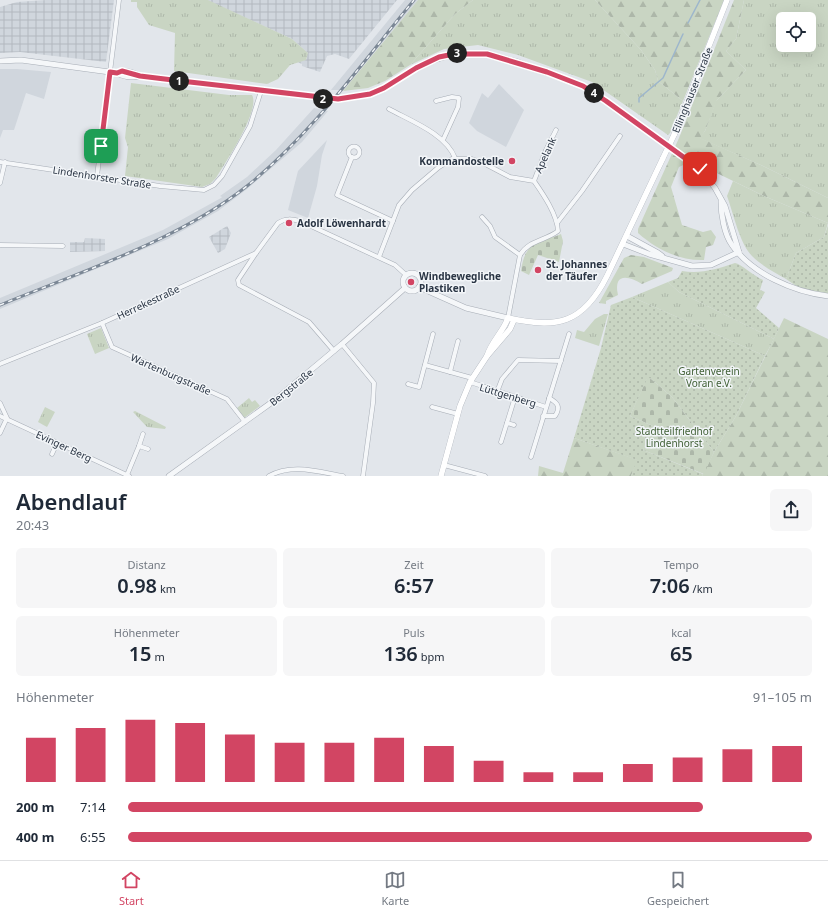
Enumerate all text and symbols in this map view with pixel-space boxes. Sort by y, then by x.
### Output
map controls [776,12,816,52]
button: locate [776,12,816,52]
pin: 3 [447,43,467,63]
text: 3 [454,45,460,60]
street label: Ellinghauser Straße [668,45,716,135]
pin: 1 [169,71,189,91]
text: 1 [176,73,182,88]
pin: 4 [584,83,604,103]
text: 4 [591,85,597,100]
pin: 2 [313,89,333,109]
text: 2 [320,91,326,106]
pin [84,129,118,163]
street label: Apelank [531,134,559,175]
icon: arrive [90,135,112,157]
pin [683,152,717,186]
place label: Kommandostelle [419,154,504,168]
marker: Kommandostelle [507,156,517,166]
icon: check [689,158,711,180]
street label: Lindenhorster Straße [52,162,153,192]
place label: Adolf Löwenhardt [297,216,387,230]
marker: Adolf Löwenhardt [284,218,294,228]
place label: St. Johannes der Täufer [546,257,607,283]
marker: St. Johannes der Täufer [533,265,543,275]
place label: Windbewegliche Plastiken [419,269,501,295]
marker: Windbewegliche Plastiken [406,277,416,287]
street label: Herrekestraße [114,281,182,323]
street label: Wartenburgstraße [129,350,214,398]
park label: Gartenverein Voran e.V. [678,364,740,390]
street label: Bergstraße [266,365,316,409]
street label: Lüttgenberg [478,380,538,410]
park label: Stadtteilfriedhof Lindenhorst [636,424,713,450]
street label: Evinger Berg [34,427,94,465]
text: Abendlauf [16,486,127,516]
button: share [770,489,812,531]
text: 20:43 [16,516,49,534]
text: Distanz [128,557,166,572]
text: Zeit [404,557,424,572]
text: Tempo [664,557,699,572]
text: 0.98 [117,572,157,599]
text: 6:57 [394,572,434,599]
text: 7:06 [650,572,690,599]
text: km [157,581,176,596]
text: /km [690,581,713,596]
text: Höhenmeter [114,625,180,640]
text: Puls [403,625,425,640]
text: kcal [671,625,691,640]
text: 15 [129,640,152,667]
text: 136 [383,640,418,667]
text: 65 [670,640,693,667]
text: m [152,649,165,664]
text: bpm [418,649,445,664]
text: Höhenmeter [16,688,94,706]
text: 91–105 m [753,688,812,706]
text: 200 m [16,798,54,816]
text: 7:14 [80,798,106,816]
text: 400 m [16,828,54,846]
text: 6:55 [80,828,106,846]
tab: Start [119,869,144,908]
tab: Karte [381,869,409,908]
tab: Gespeichert [647,869,709,908]

